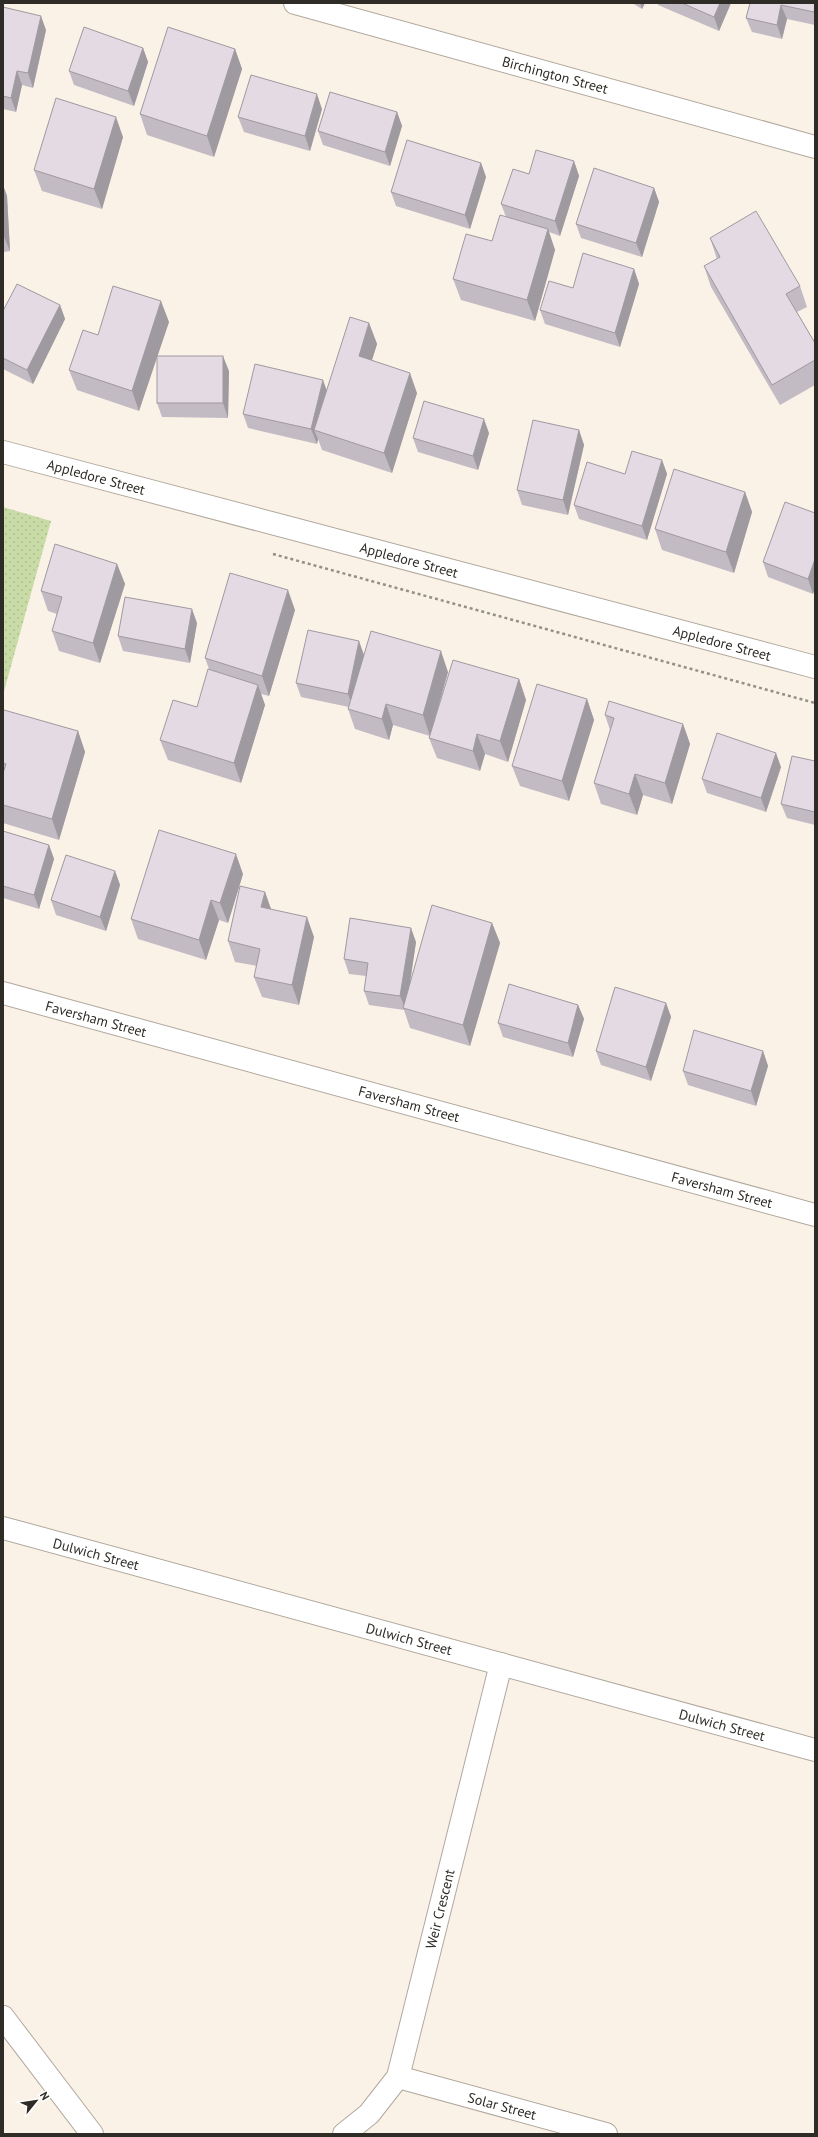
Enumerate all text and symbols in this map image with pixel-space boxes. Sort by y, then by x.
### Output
street label: Birchington Street [500,52,610,98]
street label: Appledore Street [45,455,147,499]
street label: Appledore Street [358,538,460,582]
street label: Appledore Street [671,621,773,665]
street label: Faversham Street [43,997,149,1041]
street label: Faversham Street [356,1082,462,1126]
street label: Faversham Street [669,1168,775,1212]
street label: Dulwich Street [51,1534,141,1574]
street label: Dulwich Street [364,1619,454,1659]
street label: Dulwich Street [677,1705,767,1745]
street label: Weir Crescent [421,1867,459,1951]
north arrow [16,2081,56,2121]
street label: Solar Street [466,2088,538,2124]
text: N [37,2089,53,2103]

